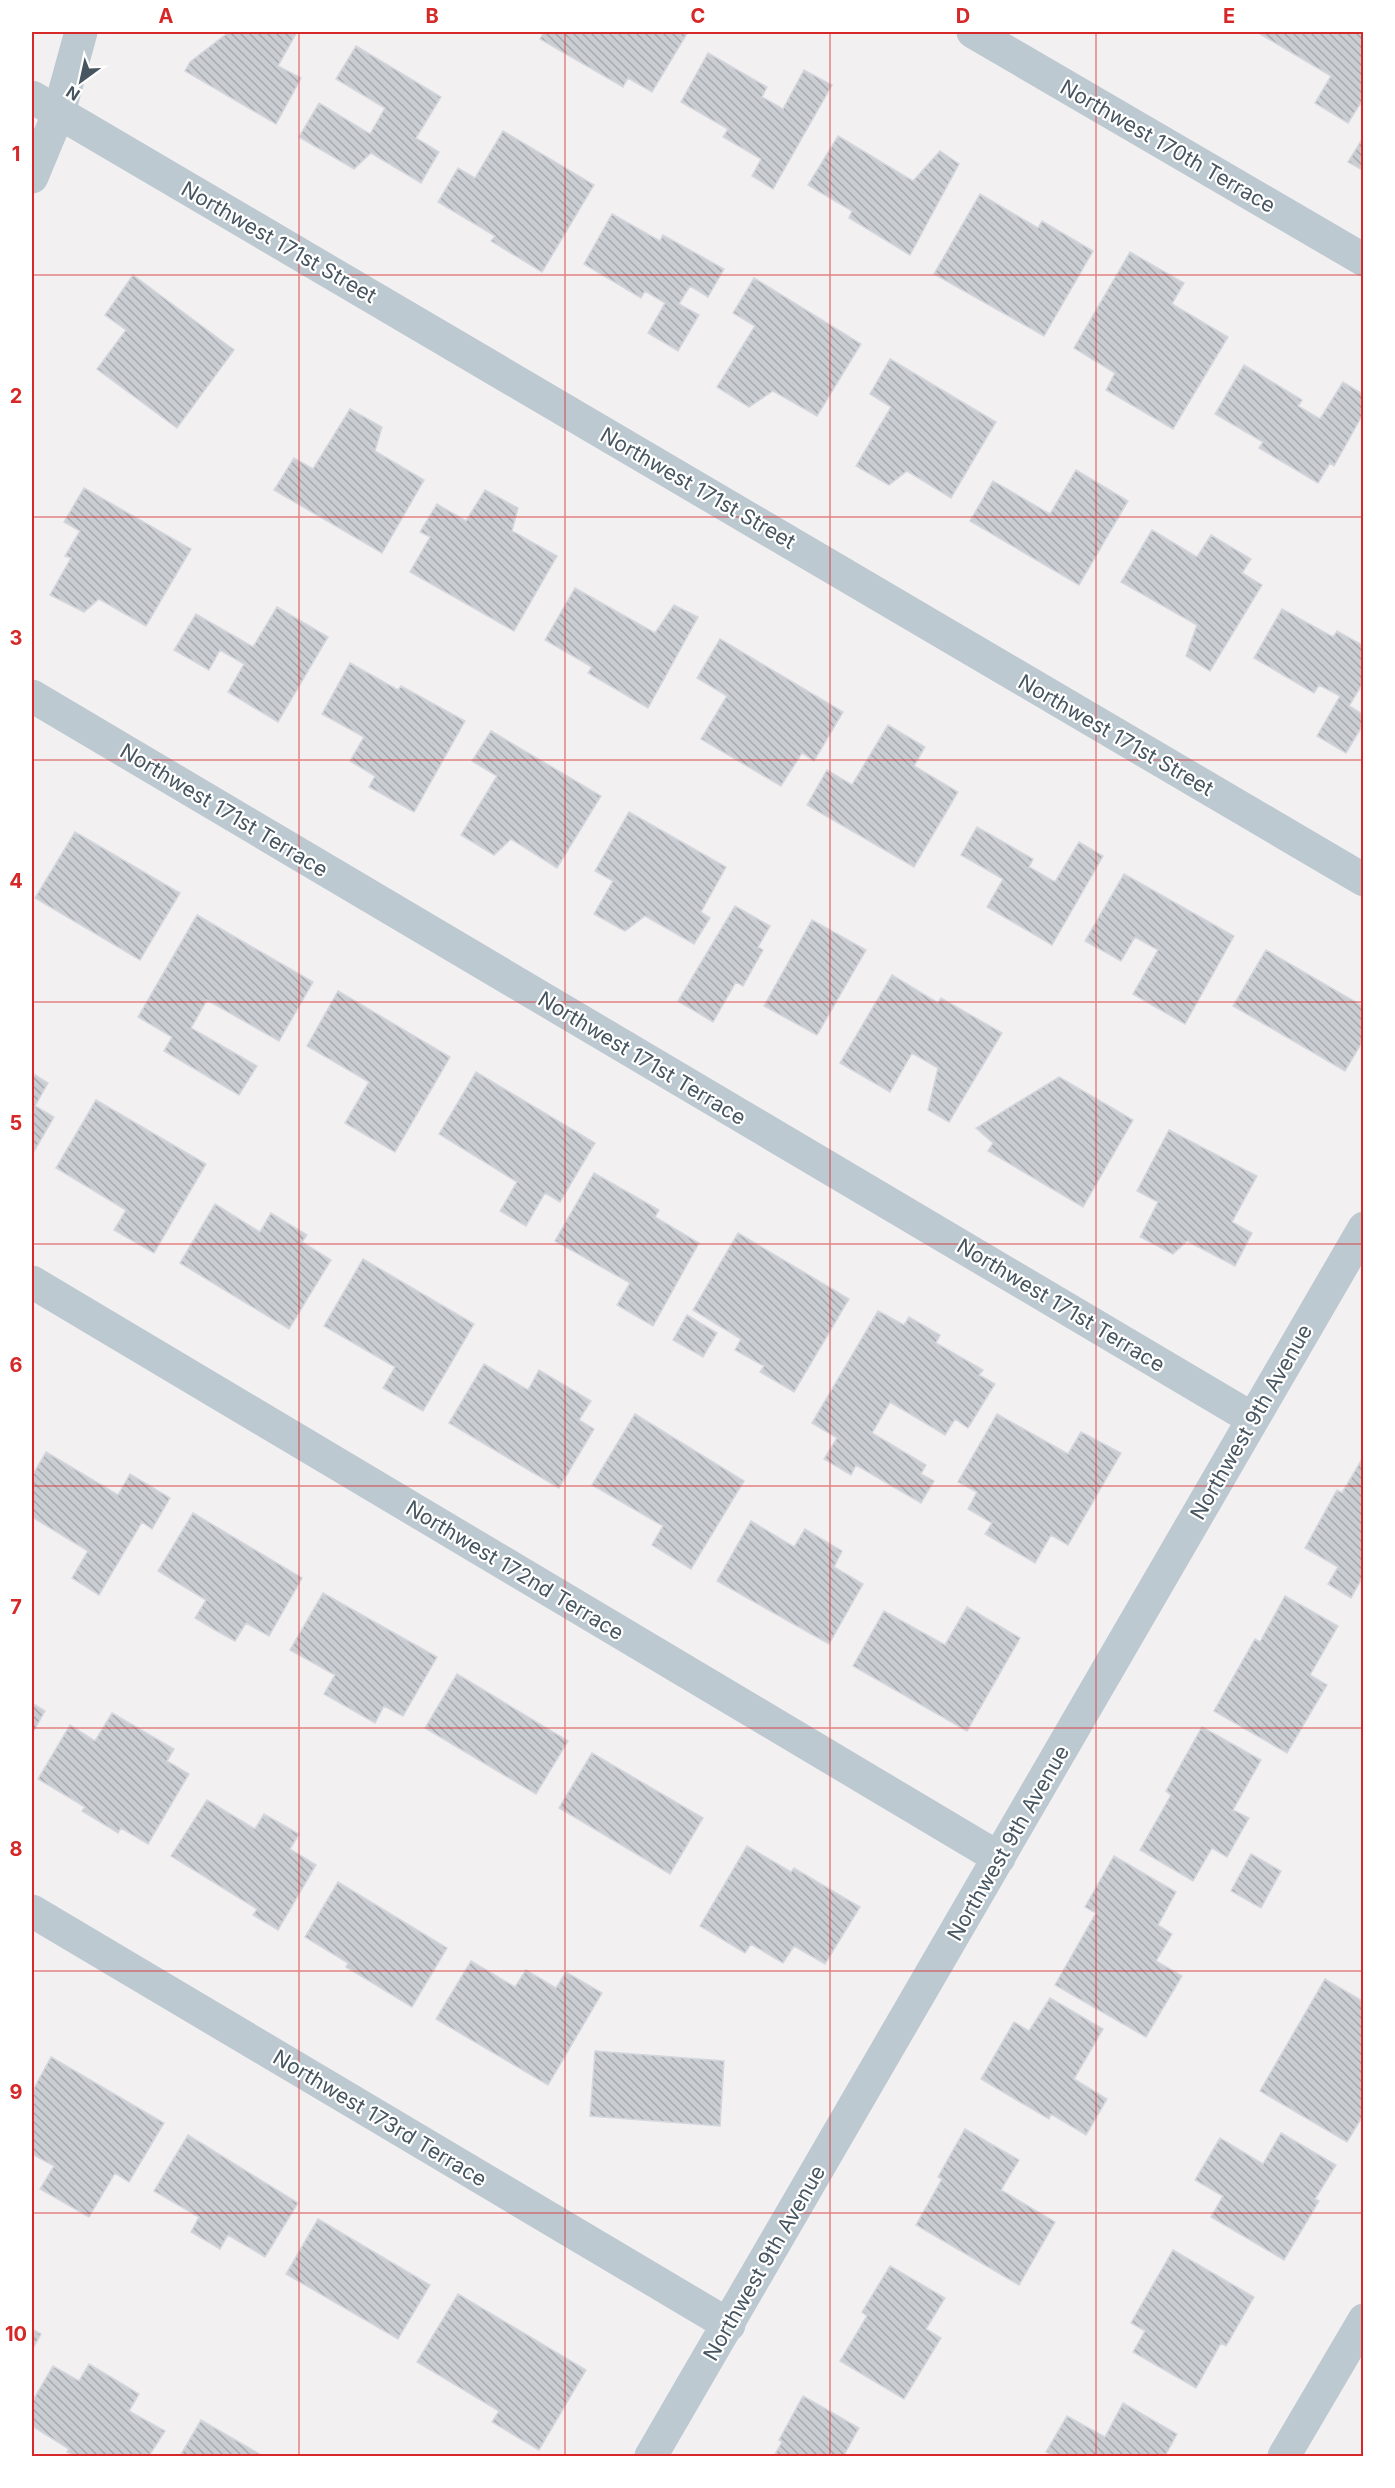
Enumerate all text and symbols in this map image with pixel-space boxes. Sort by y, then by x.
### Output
text: A [159,4,174,28]
text: B [425,4,439,28]
text: C [691,4,705,28]
text: D [956,4,970,28]
text: E [1223,4,1235,28]
north arrow [51,51,111,111]
street label: Northwest 170th Terrace [1056,74,1280,218]
text: N [62,82,83,105]
text: 1 [12,142,20,166]
street label: Northwest 171st Street [177,176,381,308]
text: 2 [10,384,22,408]
street label: Northwest 171st Street [596,422,800,554]
text: 3 [10,626,22,650]
street label: Northwest 171st Street [1014,669,1218,801]
street label: Northwest 171st Terrace [116,738,332,882]
text: 4 [9,869,23,893]
street label: Northwest 171st Terrace [534,986,750,1130]
text: 5 [10,1111,22,1135]
street label: Northwest 171st Terrace [953,1233,1169,1377]
street label: Northwest 9th Avenue [1185,1320,1317,1524]
text: 6 [10,1353,23,1377]
street label: Northwest 172nd Terrace [402,1495,628,1645]
text: 7 [10,1595,22,1619]
street label: Northwest 9th Avenue [942,1741,1074,1945]
text: 8 [9,1837,23,1861]
street label: Northwest 173rd Terrace [269,2044,491,2192]
text: 9 [10,2080,23,2104]
street label: Northwest 9th Avenue [698,2161,830,2365]
text: 10 [5,2322,27,2346]

